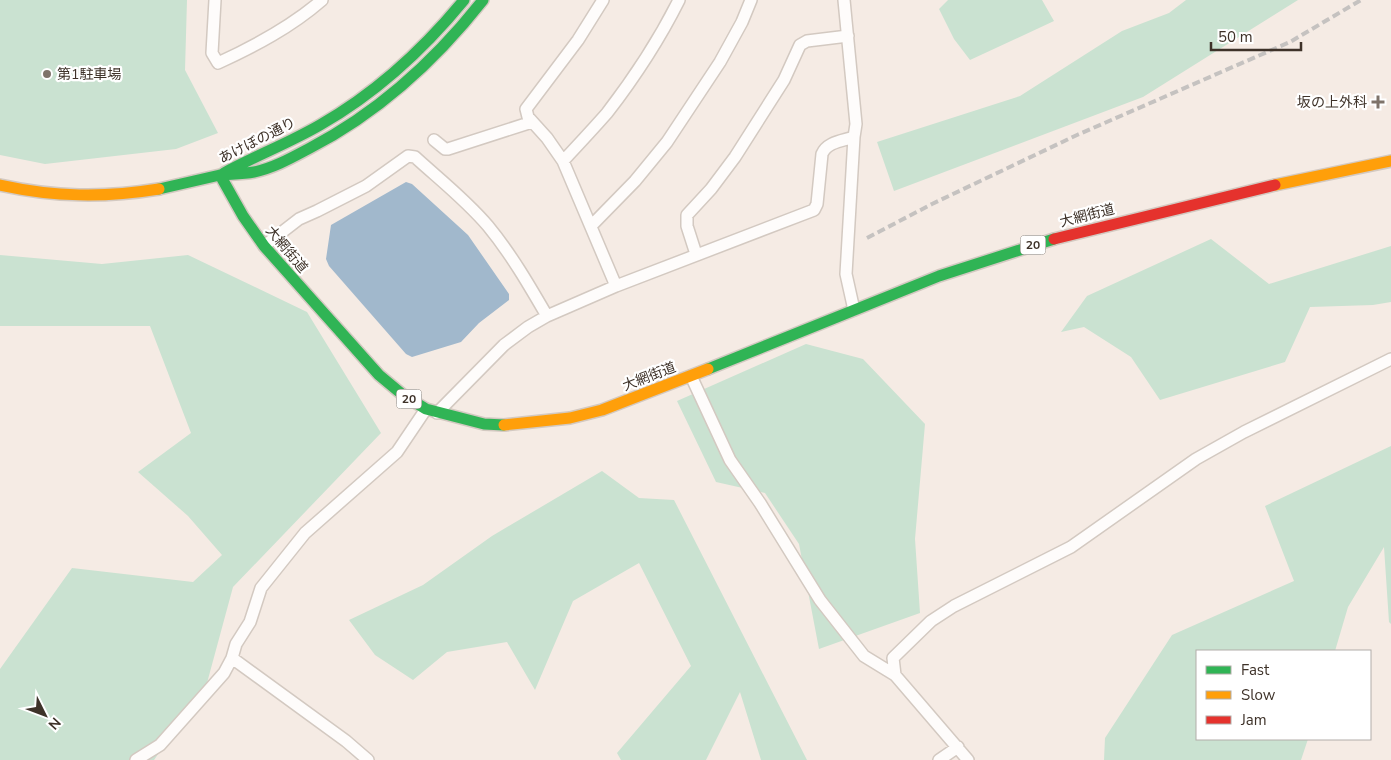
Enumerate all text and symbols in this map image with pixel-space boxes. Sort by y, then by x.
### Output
scale bar [1211,20,1301,52]
text: 50 m [1218,27,1253,47]
place label: 第1駐車場 [57,65,121,84]
marker: 第1駐車場 [41,68,53,80]
place label: 坂の上外科 [1297,93,1367,112]
marker: 坂の上外科 [1371,95,1385,109]
street label: あけぼの通り [215,113,299,168]
street label: 大網街道 [1058,199,1117,231]
street label: 大網街道 [261,222,312,277]
road number: 20 [1020,236,1046,254]
street label: 大網街道 [620,358,679,395]
road number: 20 [396,389,422,408]
legend [1196,650,1371,740]
text: Fast [1241,660,1270,680]
text: Slow [1241,685,1276,705]
north arrow [20,690,70,740]
text: Jam [1240,710,1267,730]
text: N [44,713,65,734]

